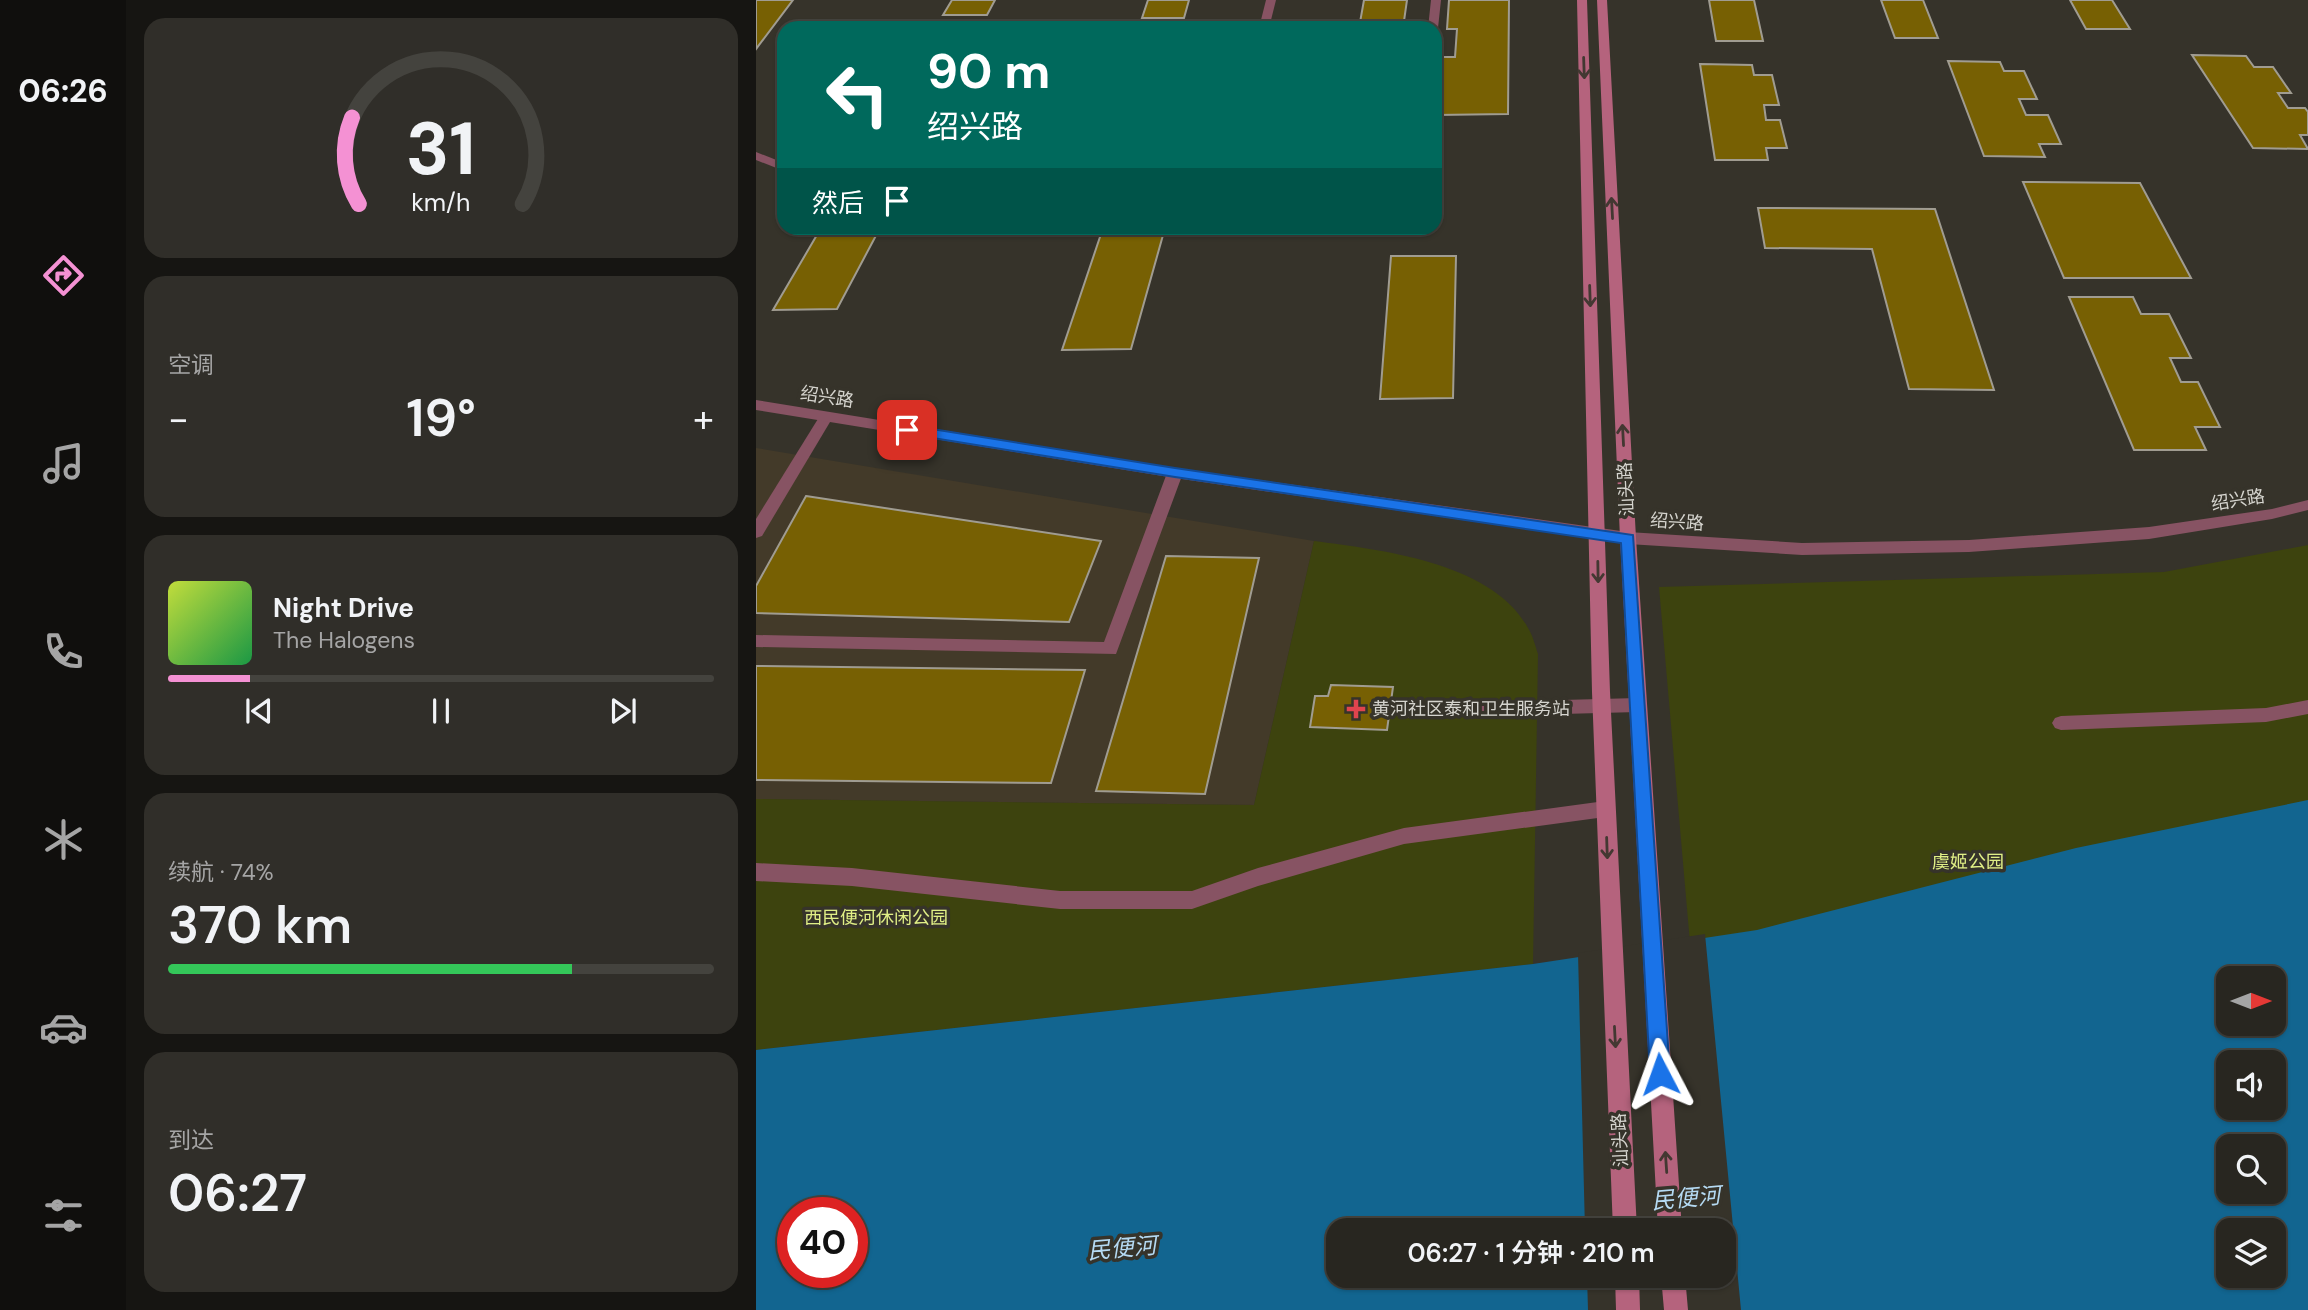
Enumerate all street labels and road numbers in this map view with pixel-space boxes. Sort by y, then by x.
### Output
street label: 绍兴路 [798,381,856,413]
street label: 汕头路 [1613,461,1639,517]
street label: 绍兴路 [2209,484,2267,516]
street label: 绍兴路 [1649,508,1705,536]
street label: 汕头路 [1607,1112,1633,1168]

